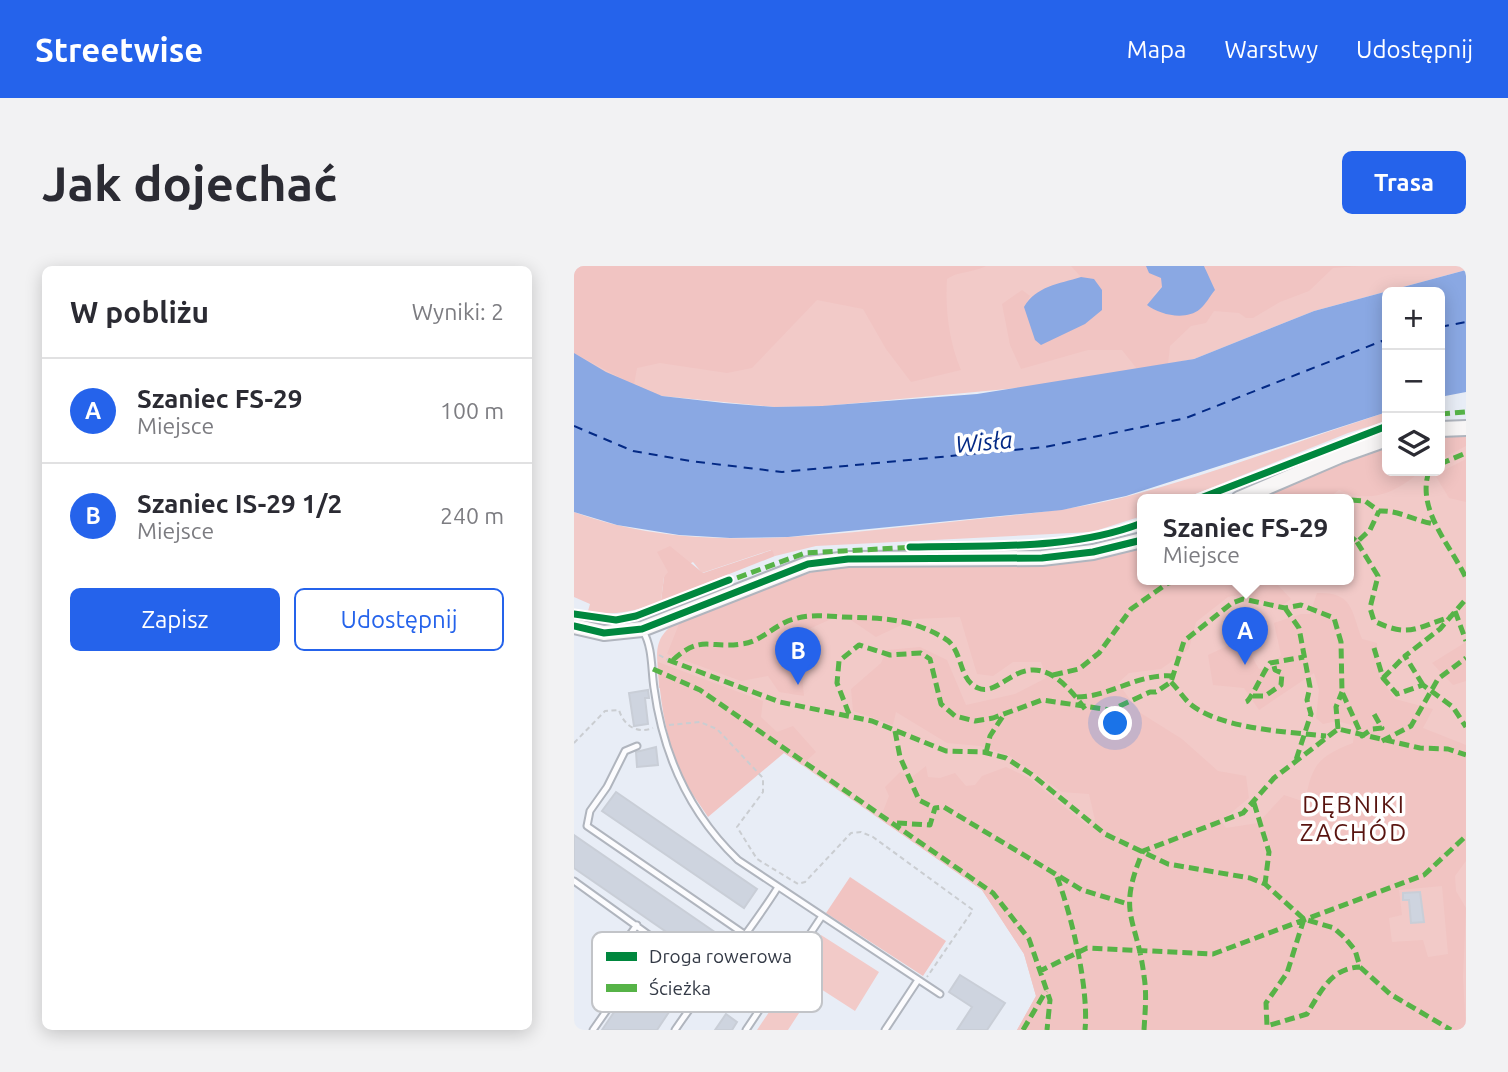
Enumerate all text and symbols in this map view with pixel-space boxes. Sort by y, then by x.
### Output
text: Streetwise [35,31,203,68]
text: Mapa [1127,36,1186,63]
text: Warstwy [1224,36,1318,63]
text: Udostępnij [1356,36,1473,63]
button: Trasa [1342,151,1466,214]
text: Jak dojechać [42,155,337,210]
map controls [1382,287,1445,476]
button: + [1382,287,1445,350]
text: W pobliżu [70,295,209,329]
text: Wyniki: 2 [412,299,504,324]
button: − [1382,350,1445,413]
text: Szaniec FS-29 [137,384,302,413]
text: A [85,398,101,423]
text: 100 m [440,398,504,423]
text: Miejsce [137,413,214,438]
button: layers [1382,413,1445,476]
water label: Wisła [954,426,1014,458]
text: Szaniec IS-29 1/2 [137,489,342,518]
popup [1137,494,1354,585]
text: B [85,503,101,528]
text: 240 m [440,503,504,528]
text: Szaniec FS-29 [1163,513,1328,542]
text: Miejsce [137,518,214,543]
text: Miejsce [1163,542,1240,567]
button: Zapisz [70,588,280,651]
button: Udostępnij [294,588,504,651]
pin: A [1222,607,1268,665]
pin: B [775,627,821,685]
your location [1098,706,1132,740]
district label: DĘBNIKI ZACHÓD [1300,791,1408,846]
legend [592,932,822,1012]
text: Droga rowerowa [649,945,792,967]
text: Ścieżka [649,977,711,999]

